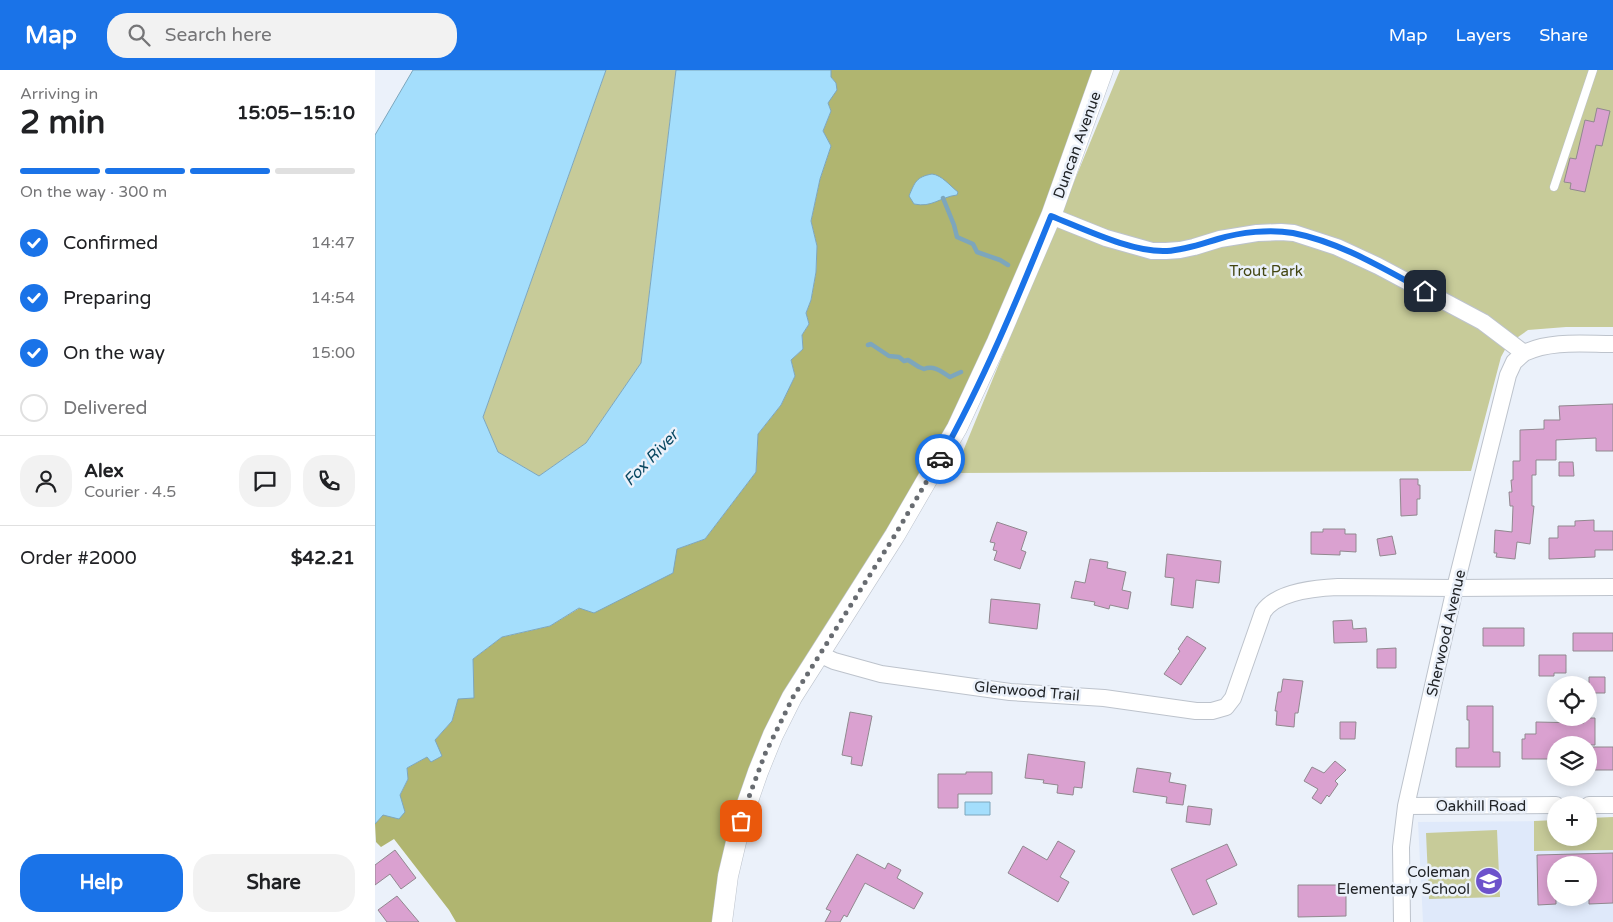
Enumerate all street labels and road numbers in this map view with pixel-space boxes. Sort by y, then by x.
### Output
street label: Duncan Avenue [1049,89,1105,201]
street label: Sherwood Avenue [1423,568,1469,698]
street label: Glenwood Trail [973,677,1081,705]
street label: Oakhill Road [1436,797,1526,815]

